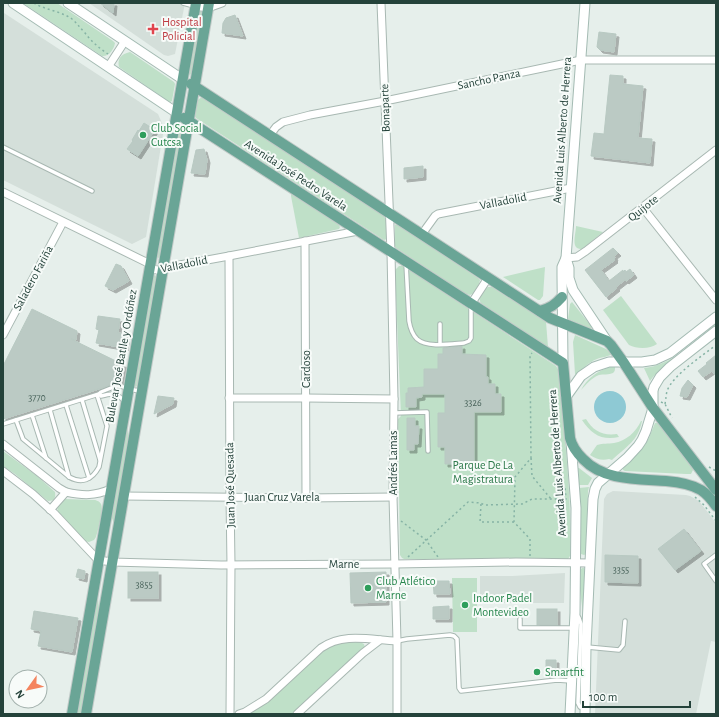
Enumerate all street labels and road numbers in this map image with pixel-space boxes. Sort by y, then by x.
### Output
street label: Avenida Luis Alberto de Herrera [551,56,573,204]
street label: Sancho Panza [457,66,522,92]
street label: Bonaparte [378,84,392,132]
street label: Avenida José Pedro Varela [242,137,350,213]
street label: Valladolid [479,191,527,211]
street label: Quijote [626,193,661,224]
street label: Saladero Fariña [11,243,55,312]
street label: Valladolid [160,254,208,274]
street label: Bulevar José Batlle y Ordóñez [103,288,140,424]
street label: Cardoso [300,350,312,388]
street label: Avenida Luis Alberto de Herrera [546,389,568,537]
street label: Andrés Lamas [387,430,399,496]
street label: Juan José Quesada [223,442,238,528]
street label: Juan Cruz Varela [244,491,320,503]
street label: Marne [329,558,359,570]

